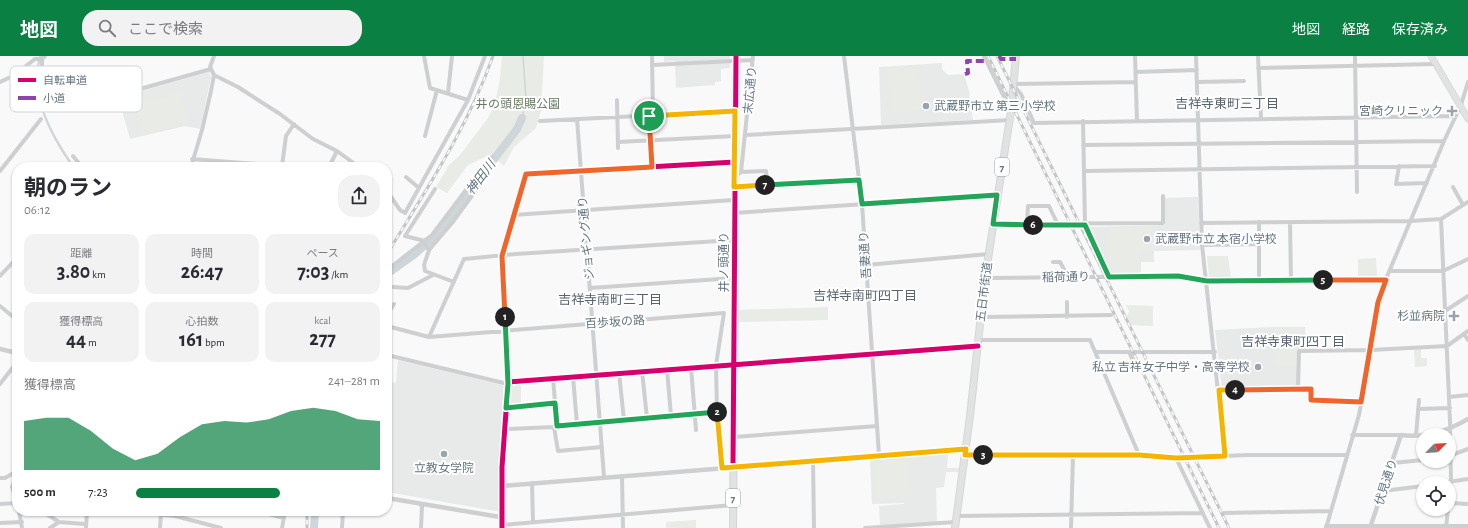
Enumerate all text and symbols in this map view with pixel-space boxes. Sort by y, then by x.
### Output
search box [82,10,362,46]
icon: search [96,17,118,39]
text: 地図 [20,21,58,40]
text: ここで検索 [128,22,203,37]
text: 地図 [1292,23,1320,37]
text: 経路 [1342,23,1370,37]
text: 保存済み [1392,23,1448,37]
street label: 末広通り [741,65,758,114]
legend [10,66,142,112]
text: 自転車道 [43,74,87,86]
text: 小道 [43,92,65,104]
park label: 井の頭恩賜公園 [476,97,560,110]
district label: 吉祥寺東町三丁目 [1175,97,1279,111]
pin [632,99,666,133]
place label: 武蔵野市立 第三小学校 [934,99,1056,112]
marker: 武蔵野市立 第三小学校 [921,101,931,111]
icon: arrive [638,105,660,127]
place label: 宮崎クリニック [1359,105,1443,117]
marker: 宮崎クリニック [1446,105,1458,117]
water label: 神田川 [463,156,499,197]
road number: 7 [995,158,1009,176]
button: share [338,175,380,217]
pin: 7 [755,175,775,195]
text: 朝のラン [24,177,112,199]
text: 7 [763,179,767,190]
street label: ジョギング通り [575,196,596,280]
text: 06:12 [24,204,50,217]
pin: 6 [1023,215,1043,235]
text: 6 [1030,219,1036,230]
street label: 吾妻通り [856,231,873,279]
street label: 井ノ頭通り [717,232,730,292]
place label: 武蔵野市立 本宿小学校 [1155,232,1277,245]
marker: 武蔵野市立 本宿小学校 [1142,234,1152,244]
text: 距離 [70,248,92,259]
text: 時間 [191,248,213,259]
text: ペース [306,248,339,259]
street label: 五日市街道 [973,261,994,323]
text: 3.80 [57,262,90,282]
text: 26:47 [181,262,223,282]
text: 7:03 [297,262,329,282]
text: km [90,269,106,280]
text: /km [329,269,348,280]
street label: 稲荷通り [1042,270,1090,283]
pin: 5 [1313,270,1333,290]
text: 5 [1321,274,1325,285]
district label: 吉祥寺南町四丁目 [813,289,917,303]
district label: 吉祥寺南町三丁目 [558,293,662,307]
pin: 1 [495,307,515,327]
place label: 杉並病院 [1397,309,1445,322]
marker: 杉並病院 [1448,310,1460,322]
text: 1 [503,311,507,322]
street label: 百歩坂の路 [585,313,645,330]
text: kcal [314,315,331,326]
text: 獲得標高 [59,316,103,327]
text: 心拍数 [185,316,218,327]
text: 277 [309,329,336,349]
text: 44 [66,330,86,350]
text: 161 [179,330,203,350]
district label: 吉祥寺東町四丁目 [1241,335,1345,349]
text: m [86,337,97,348]
text: bpm [203,337,225,348]
place label: 私立 吉祥女子中学・高等学校 [1092,360,1250,373]
marker: 私立 吉祥女子中学・高等学校 [1253,362,1263,372]
text: 241–281 m [328,375,380,388]
text: 獲得標高 [24,379,76,392]
pin: 4 [1225,380,1245,400]
text: 4 [1232,384,1238,395]
pin: 2 [707,402,727,422]
text: 2 [714,406,720,417]
north arrow [1416,428,1456,468]
map controls [1416,428,1456,516]
pin: 3 [973,445,993,465]
marker: 立教女学院 [439,449,449,459]
text: 3 [981,449,985,460]
street label: 伏見通り [1372,457,1399,507]
place label: 立教女学院 [414,461,474,474]
button: locate [1416,476,1456,516]
text: 500 m [24,486,56,499]
text: 7:23 [88,486,108,499]
road number: 7 [726,489,740,507]

